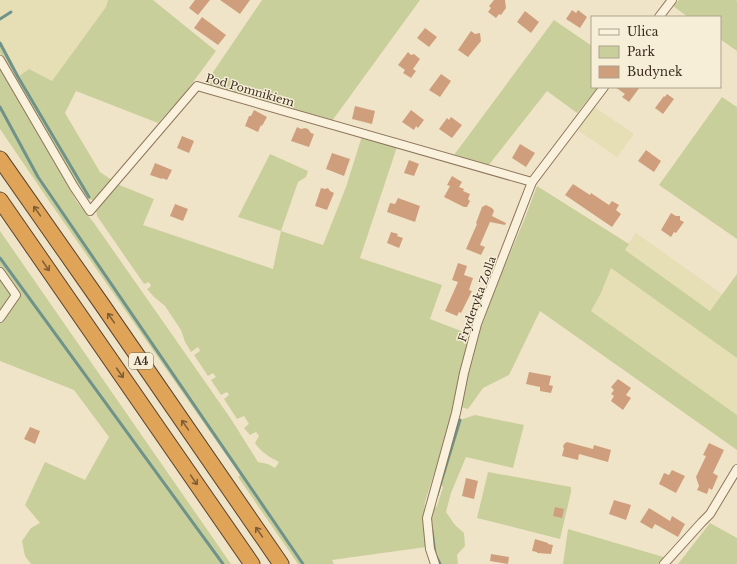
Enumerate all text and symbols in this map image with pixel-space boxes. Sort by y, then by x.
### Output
legend [591,16,721,88]
text: Ulica [627,24,659,39]
text: Park [627,44,655,59]
text: Budynek [627,64,683,79]
street label: Pod Pomnikiem [204,71,296,109]
one-way arrow [33,206,41,217]
street label: Fryderyka Zolla [455,253,499,344]
one-way arrow [42,261,50,272]
one-way arrow [107,313,115,324]
road number: A4 [129,353,153,369]
one-way arrow [116,367,124,378]
one-way arrow [181,420,189,431]
one-way arrow [190,474,198,485]
one-way arrow [255,527,263,538]

